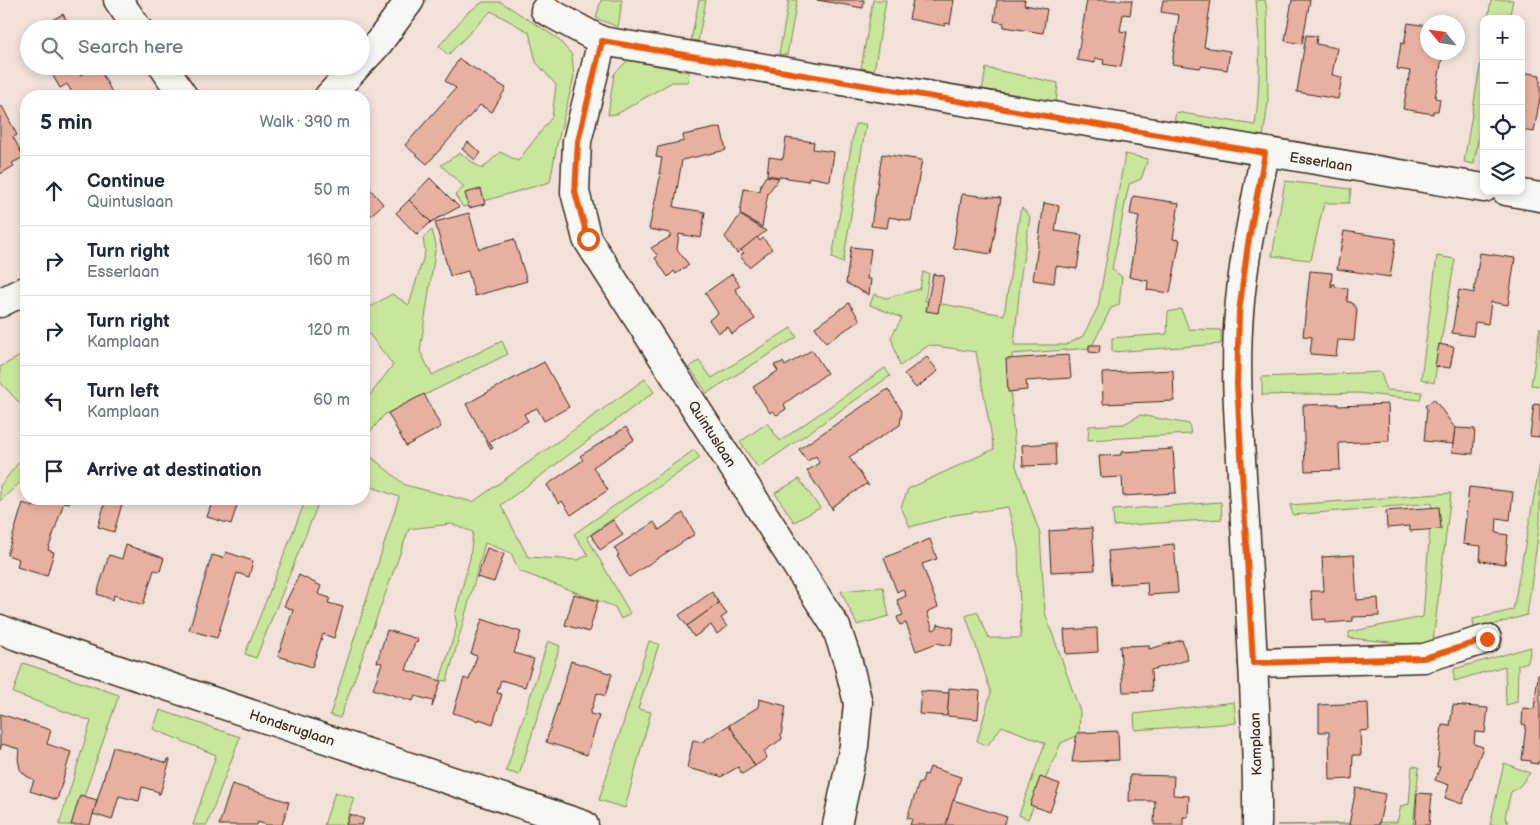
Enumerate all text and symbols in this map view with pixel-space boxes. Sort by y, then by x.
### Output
north arrow [1420,15,1465,60]
map controls [1480,15,1525,195]
button: + [1480,15,1525,60]
search box [20,20,370,75]
icon: search [38,34,66,62]
text: Search here [78,36,183,59]
button: − [1480,60,1525,105]
button: locate [1480,105,1525,150]
text: 5 min [40,110,93,135]
text: Walk · 390 m [259,113,350,132]
street label: Esserlaan [1288,149,1354,175]
button: layers [1480,150,1525,195]
text: Continue [87,170,165,193]
icon: ahead [40,177,68,205]
text: 50 m [314,181,350,200]
text: Quintuslaan [87,193,173,212]
route start [577,228,600,251]
text: Turn right [87,240,170,263]
icon: right [40,247,68,275]
text: 160 m [307,251,350,270]
text: Esserlaan [87,263,159,282]
text: Turn right [87,310,170,333]
icon: right [40,317,68,345]
text: 120 m [307,321,350,340]
text: Kamplaan [87,333,159,352]
text: Turn left [87,380,159,403]
icon: left [40,387,68,415]
text: 60 m [313,391,350,410]
street label: Quintuslaan [684,398,740,470]
text: Kamplaan [87,403,159,422]
icon: arrive [40,457,68,485]
text: Arrive at destination [87,459,262,482]
route end [1476,628,1499,651]
street label: Hondsruglaan [247,706,337,750]
street label: Kamplaan [1246,712,1266,776]

